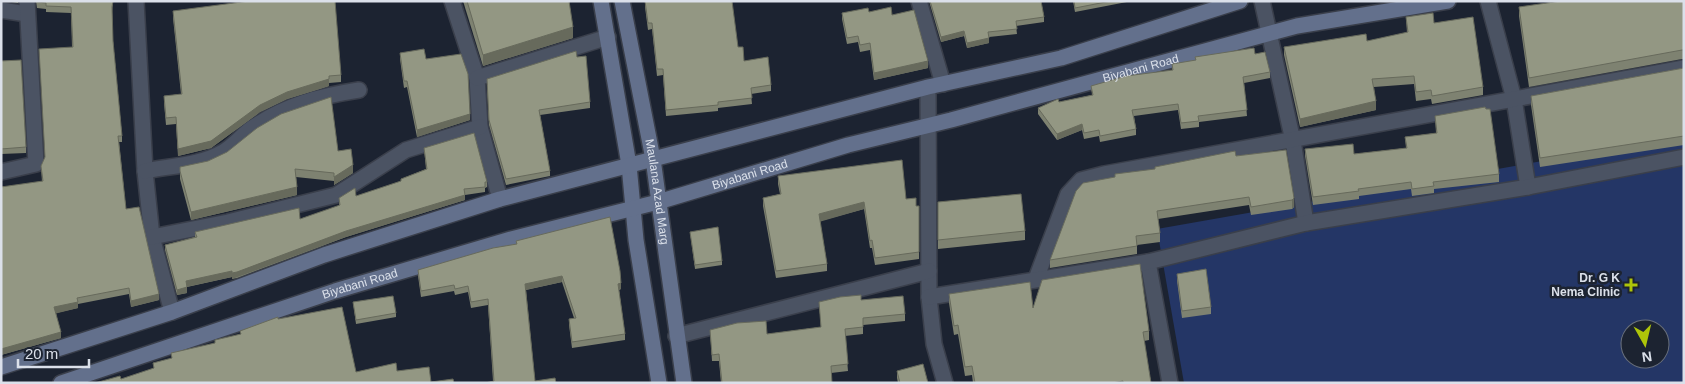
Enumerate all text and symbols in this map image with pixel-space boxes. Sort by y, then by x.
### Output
street label: Biyabani Road [1101,51,1180,85]
street label: Maulana Azad Marg [642,138,672,246]
street label: Biyabani Road [710,157,789,192]
street label: Biyabani Road [320,266,399,302]
place label: Dr. G K Nema Clinic [1551,271,1620,299]
marker: Dr. G K Nema Clinic [1624,278,1638,292]
north arrow [1620,319,1670,369]
scale bar [18,336,89,368]
text: 20 m [25,345,58,362]
text: N [1641,348,1653,366]

